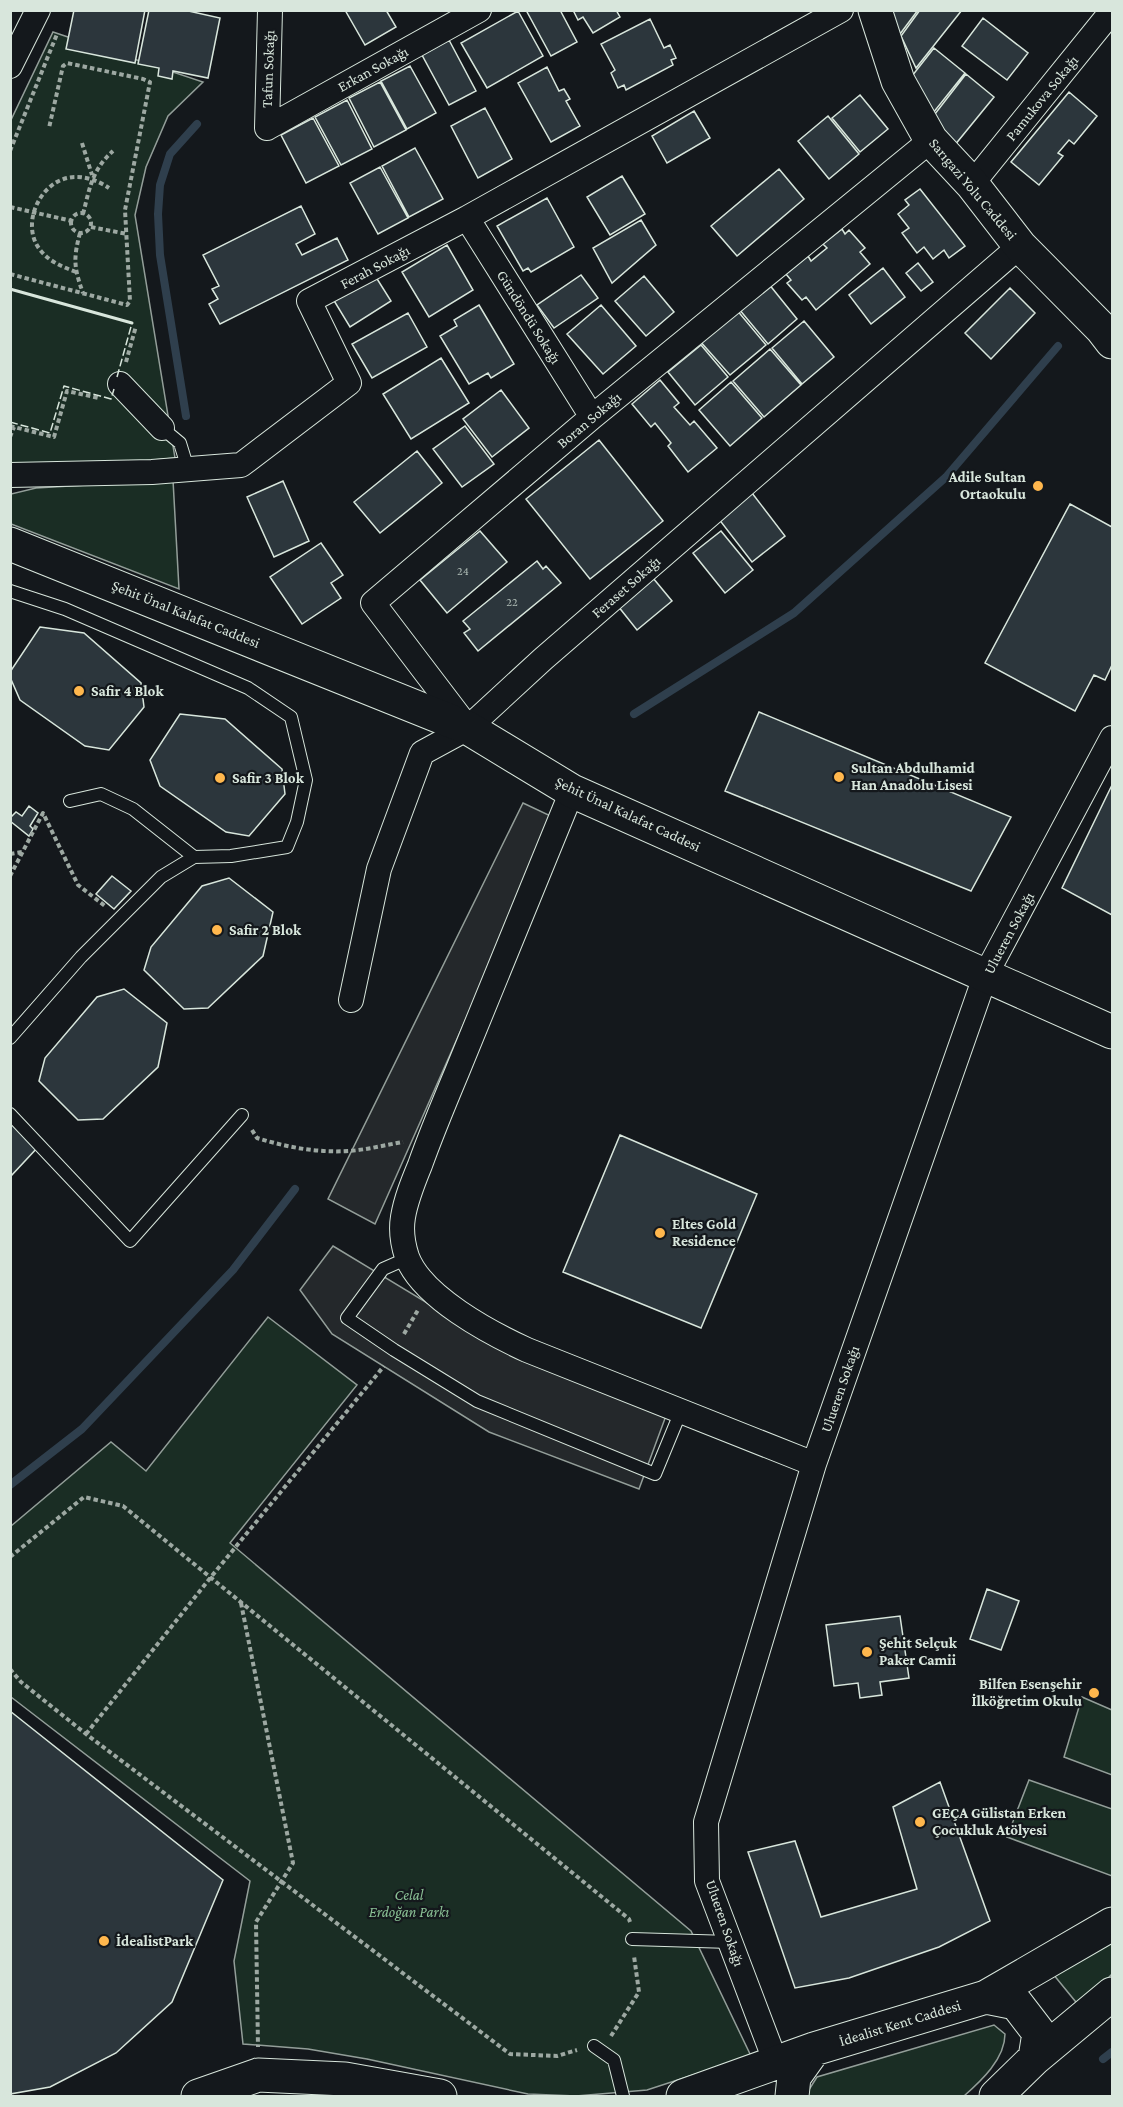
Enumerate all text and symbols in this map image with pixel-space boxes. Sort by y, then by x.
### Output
street label: Tafun Sokağı [259,30,278,108]
street label: Erkan Sokağı [335,43,412,96]
street label: Pamukova Sokağı [1003,52,1082,144]
street label: Sarıgazi Yolu Caddesi [925,135,1020,244]
street label: Ferah Sokağı [338,242,413,293]
street label: Gündöndü Sokağı [493,267,564,367]
street label: Boran Sokağı [554,389,625,452]
place label: Adile Sultan Ortaokulu [948,469,1026,502]
marker: Adile Sultan Ortaokulu [1031,479,1045,493]
street label: Feraset Sokağı [588,553,664,622]
house number: 24 [457,564,469,578]
street label: Şehit Ünal Kalafat Caddesi [109,577,262,652]
house number: 22 [506,595,518,609]
place label: Safir 4 Blok [91,683,164,699]
marker: Safir 4 Blok [72,684,86,698]
place label: Sultan Abdulhamid Han Anadolu Lisesi [851,760,976,793]
place label: Safir 3 Blok [232,770,305,786]
marker: Sultan Abdulhamid Han Anadolu Lisesi [832,770,846,784]
marker: Safir 3 Blok [213,771,227,785]
street label: Şehit Ünal Kalafat Caddesi [552,773,703,856]
street label: Ulueren Sokağı [981,889,1038,977]
place label: Safir 2 Blok [229,922,302,938]
marker: Safir 2 Blok [210,923,224,937]
place label: Eltes Gold Residence [672,1216,737,1249]
marker: Eltes Gold Residence [653,1226,667,1240]
street label: Ulueren Sokağı [818,1344,863,1435]
place label: Şehit Selçuk Paker Camii [879,1635,958,1668]
marker: Şehit Selçuk Paker Camii [860,1645,874,1659]
place label: Bilfen Esenşehir İlköğretim Okulu [971,1676,1082,1709]
marker: Bilfen Esenşehir İlköğretim Okulu [1087,1686,1101,1700]
place label: GEÇA Gülistan Erken Çocukluk Atölyesi [932,1805,1066,1838]
marker: GEÇA Gülistan Erken Çocukluk Atölyesi [913,1815,927,1829]
street label: Ulueren Sokağı [702,1878,747,1969]
park label: Celal Erdoğan Parkı [369,1887,449,1921]
place label: İdealistPark [116,1933,194,1949]
marker: İdealistPark [97,1934,111,1948]
street label: İdealist Kent Caddesi [837,1997,963,2049]

